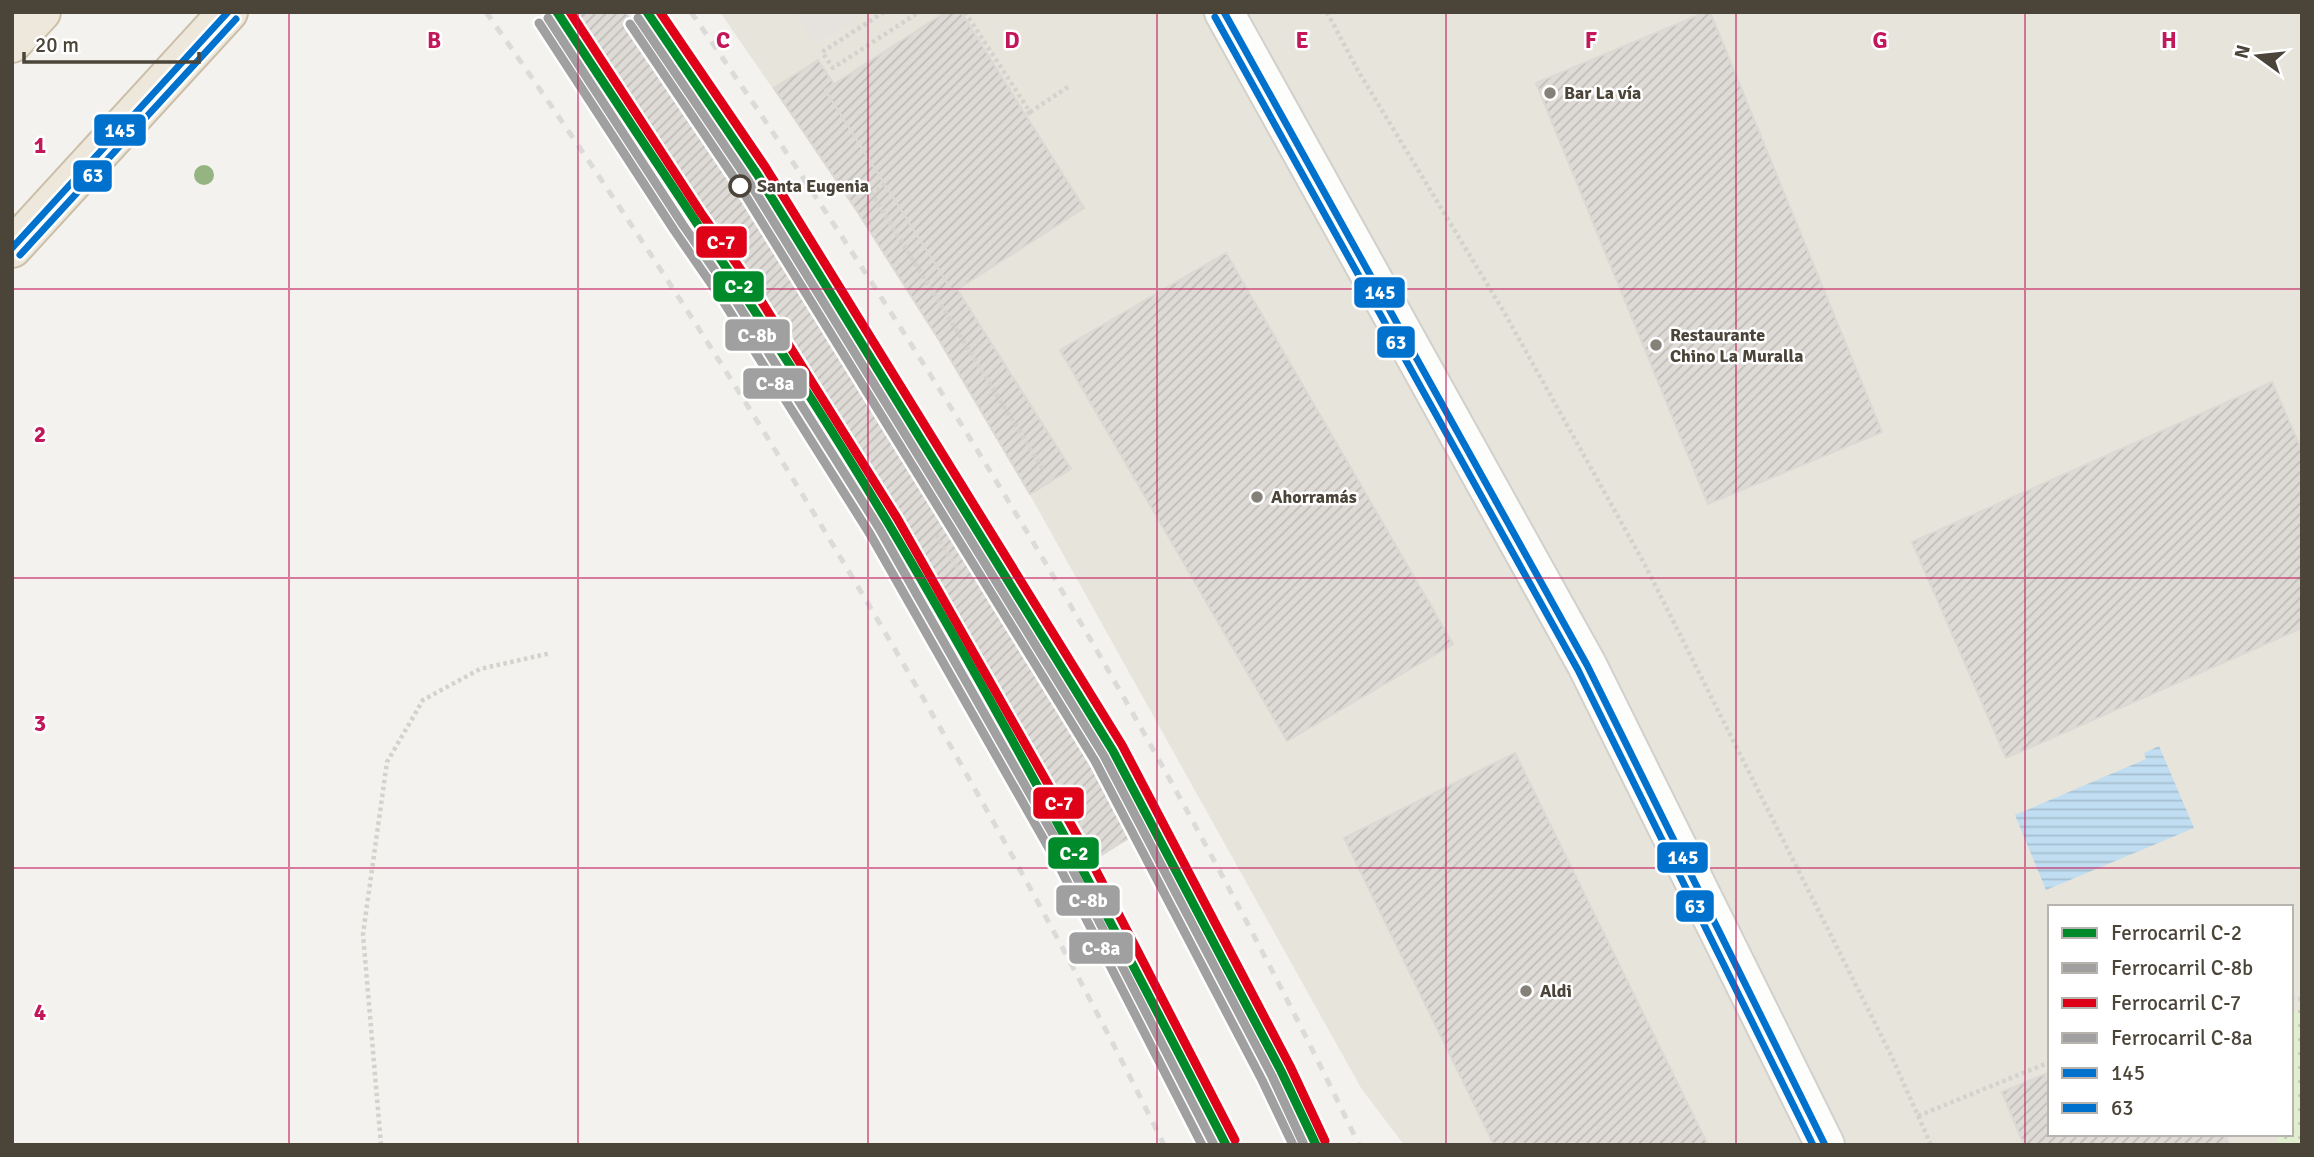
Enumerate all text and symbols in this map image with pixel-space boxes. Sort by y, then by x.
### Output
scale bar [24,21,200,65]
north arrow [2223,21,2293,91]
text: B [427,26,441,55]
text: C [716,26,730,55]
text: D [1004,26,1020,55]
text: E [1295,26,1309,55]
text: F [1585,26,1597,55]
text: G [1872,26,1888,55]
text: H [2161,26,2177,55]
text: 20 m [35,32,79,58]
text: N [2229,42,2256,61]
place label: Bar La vía [1564,82,1641,104]
marker: Bar La vía [1542,85,1558,101]
line badge: 145 [93,113,147,147]
text: 145 [105,119,135,143]
text: 1 [34,131,46,160]
line badge: 63 [72,159,113,193]
text: 63 [83,164,103,188]
marker: Santa Eugenia [729,175,751,197]
place label: Santa Eugenia [757,175,869,197]
line badge: C-7 [695,225,748,259]
text: C-7 [707,231,735,255]
line badge: C-2 [712,270,765,303]
text: C-2 [725,275,753,299]
line badge: 145 [1353,276,1406,309]
text: 145 [1365,281,1395,305]
line badge: C-8b [724,318,791,352]
text: C-8b [737,324,777,348]
place label: Restaurante Chino La Muralla [1670,324,1803,367]
line badge: 63 [1376,325,1416,359]
text: 63 [1386,331,1406,355]
marker: Restaurante Chino La Muralla [1648,337,1664,353]
line badge: C-8a [742,367,808,400]
text: C-8a [756,372,795,396]
text: 2 [34,420,46,449]
place label: Ahorramás [1271,486,1357,508]
marker: Ahorramás [1249,489,1265,505]
text: 3 [34,709,46,738]
line badge: C-7 [1032,786,1085,820]
text: C-7 [1045,792,1073,816]
line badge: C-2 [1047,836,1100,870]
line badge: 145 [1656,841,1709,874]
text: C-2 [1060,842,1088,866]
text: 145 [1668,846,1698,870]
line badge: C-8b [1055,884,1121,917]
text: C-8b [1068,889,1108,913]
line badge: 63 [1675,889,1715,923]
text: 63 [1685,895,1705,919]
legend [2048,905,2293,1136]
text: Ferrocarril C-2 [2111,920,2242,946]
line badge: C-8a [1068,931,1134,965]
text: C-8a [1082,937,1121,961]
text: Ferrocarril C-8b [2111,955,2253,981]
place label: Aldi [1540,980,1572,1002]
marker: Aldi [1518,983,1534,999]
text: Ferrocarril C-7 [2111,990,2241,1016]
text: 4 [34,998,46,1027]
text: Ferrocarril C-8a [2111,1025,2253,1051]
text: 145 [2111,1060,2145,1086]
text: 63 [2111,1095,2134,1121]

